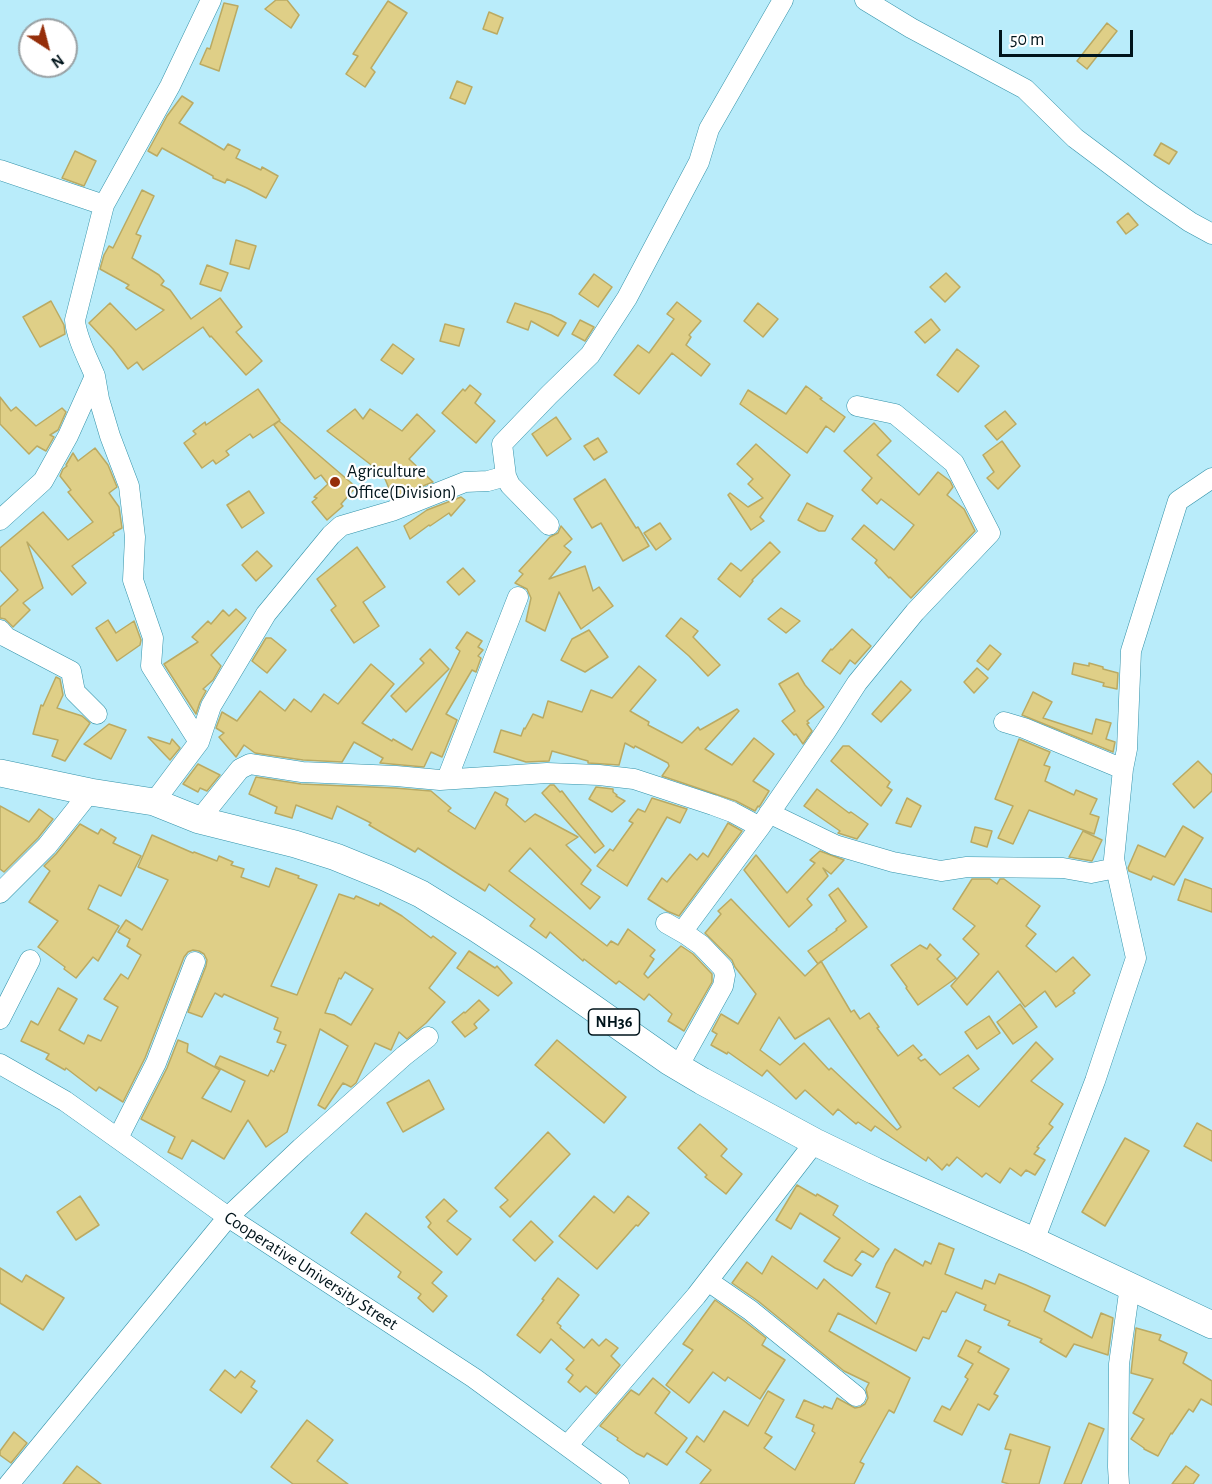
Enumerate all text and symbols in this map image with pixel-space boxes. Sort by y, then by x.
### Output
north arrow [18,18,78,78]
scale bar [1002,18,1136,56]
text: 50 m [1010,31,1044,49]
text: N [48,51,67,71]
place label: Agriculture Office(Division) [347,461,457,504]
marker: Agriculture Office(Division) [328,475,342,489]
road number: NH36 [588,1009,640,1035]
street label: Cooperative University Street [220,1207,402,1335]

